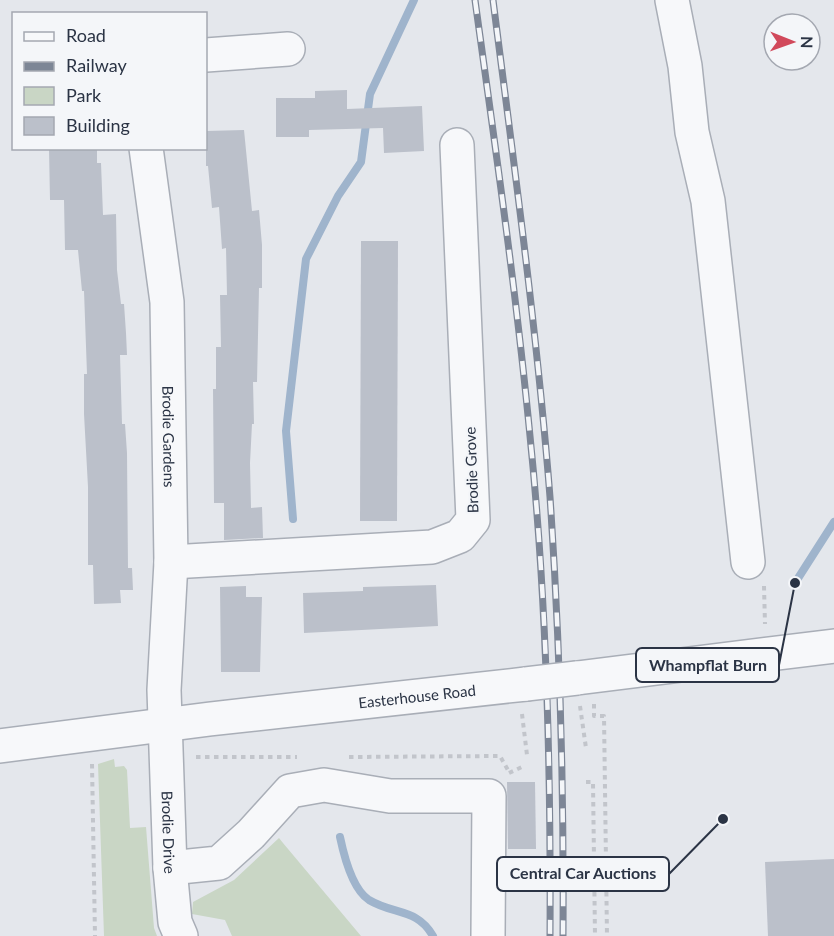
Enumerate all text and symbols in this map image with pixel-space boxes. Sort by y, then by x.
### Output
legend [12,12,207,150]
north arrow [762,12,822,72]
text: Road [66,24,106,46]
text: N [798,36,817,49]
text: Railway [66,54,127,76]
text: Park [66,84,102,106]
text: Building [66,114,130,136]
street label: Brodie Gardens [159,386,179,488]
street label: Brodie Grove [460,426,482,514]
callout: Whampflat Burn [636,648,779,682]
text: Whampflat Burn [649,655,767,674]
street label: Easterhouse Road [357,681,477,712]
street label: Brodie Drive [158,791,179,875]
callout: Central Car Auctions [497,857,669,891]
text: Central Car Auctions [510,863,656,882]

